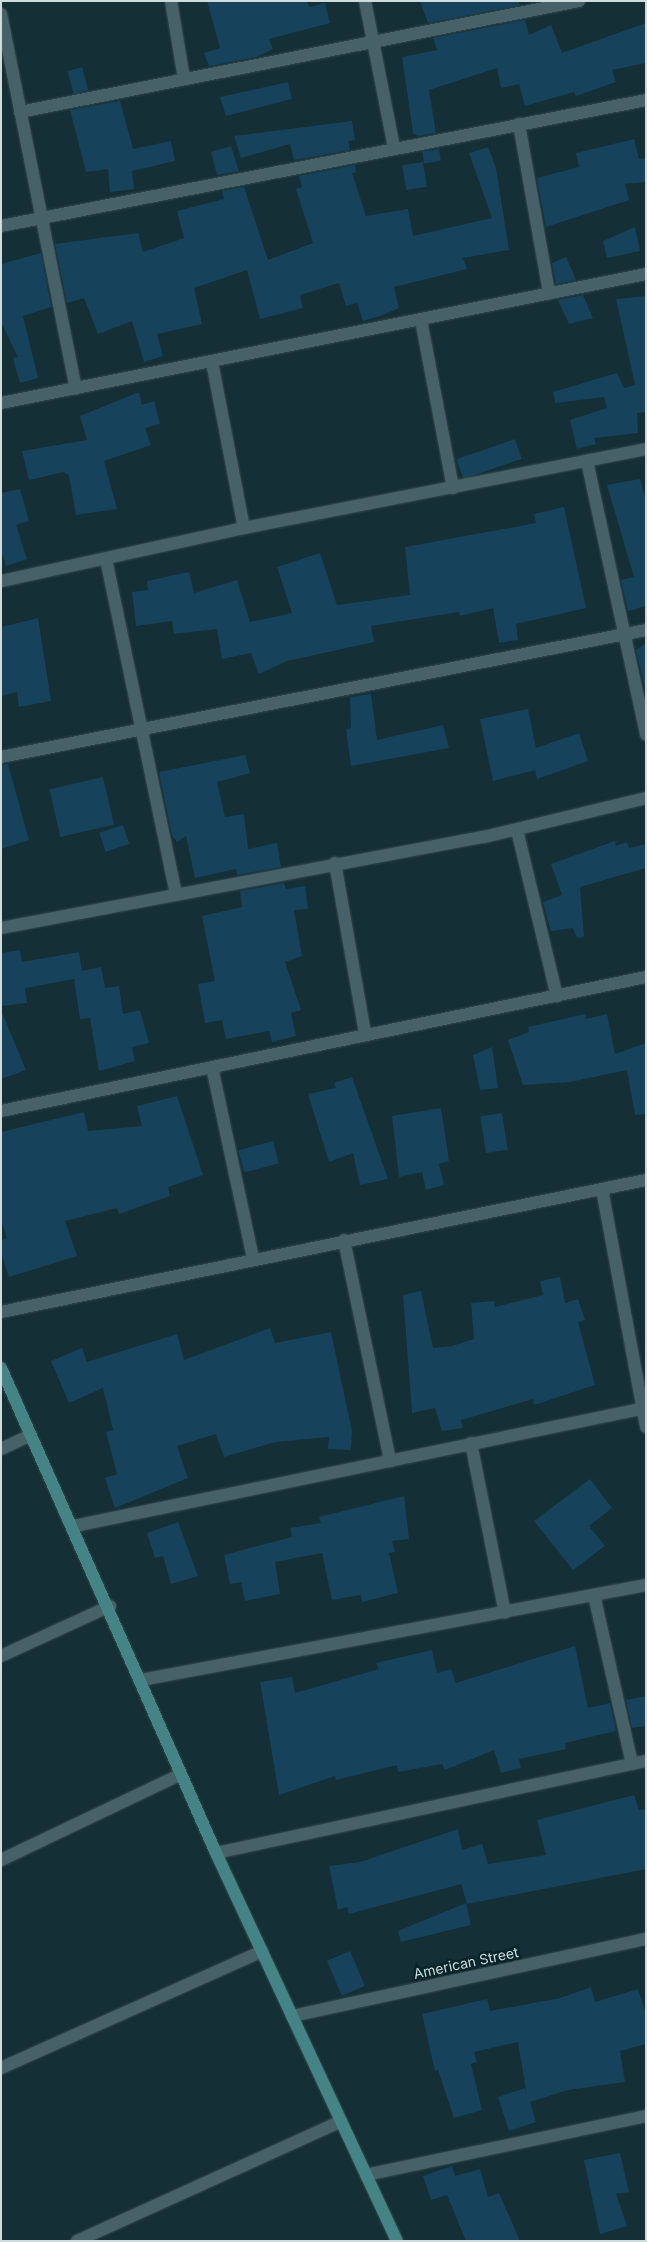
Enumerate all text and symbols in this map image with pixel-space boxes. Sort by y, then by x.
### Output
street label: American Street [412,1944,520,1982]

